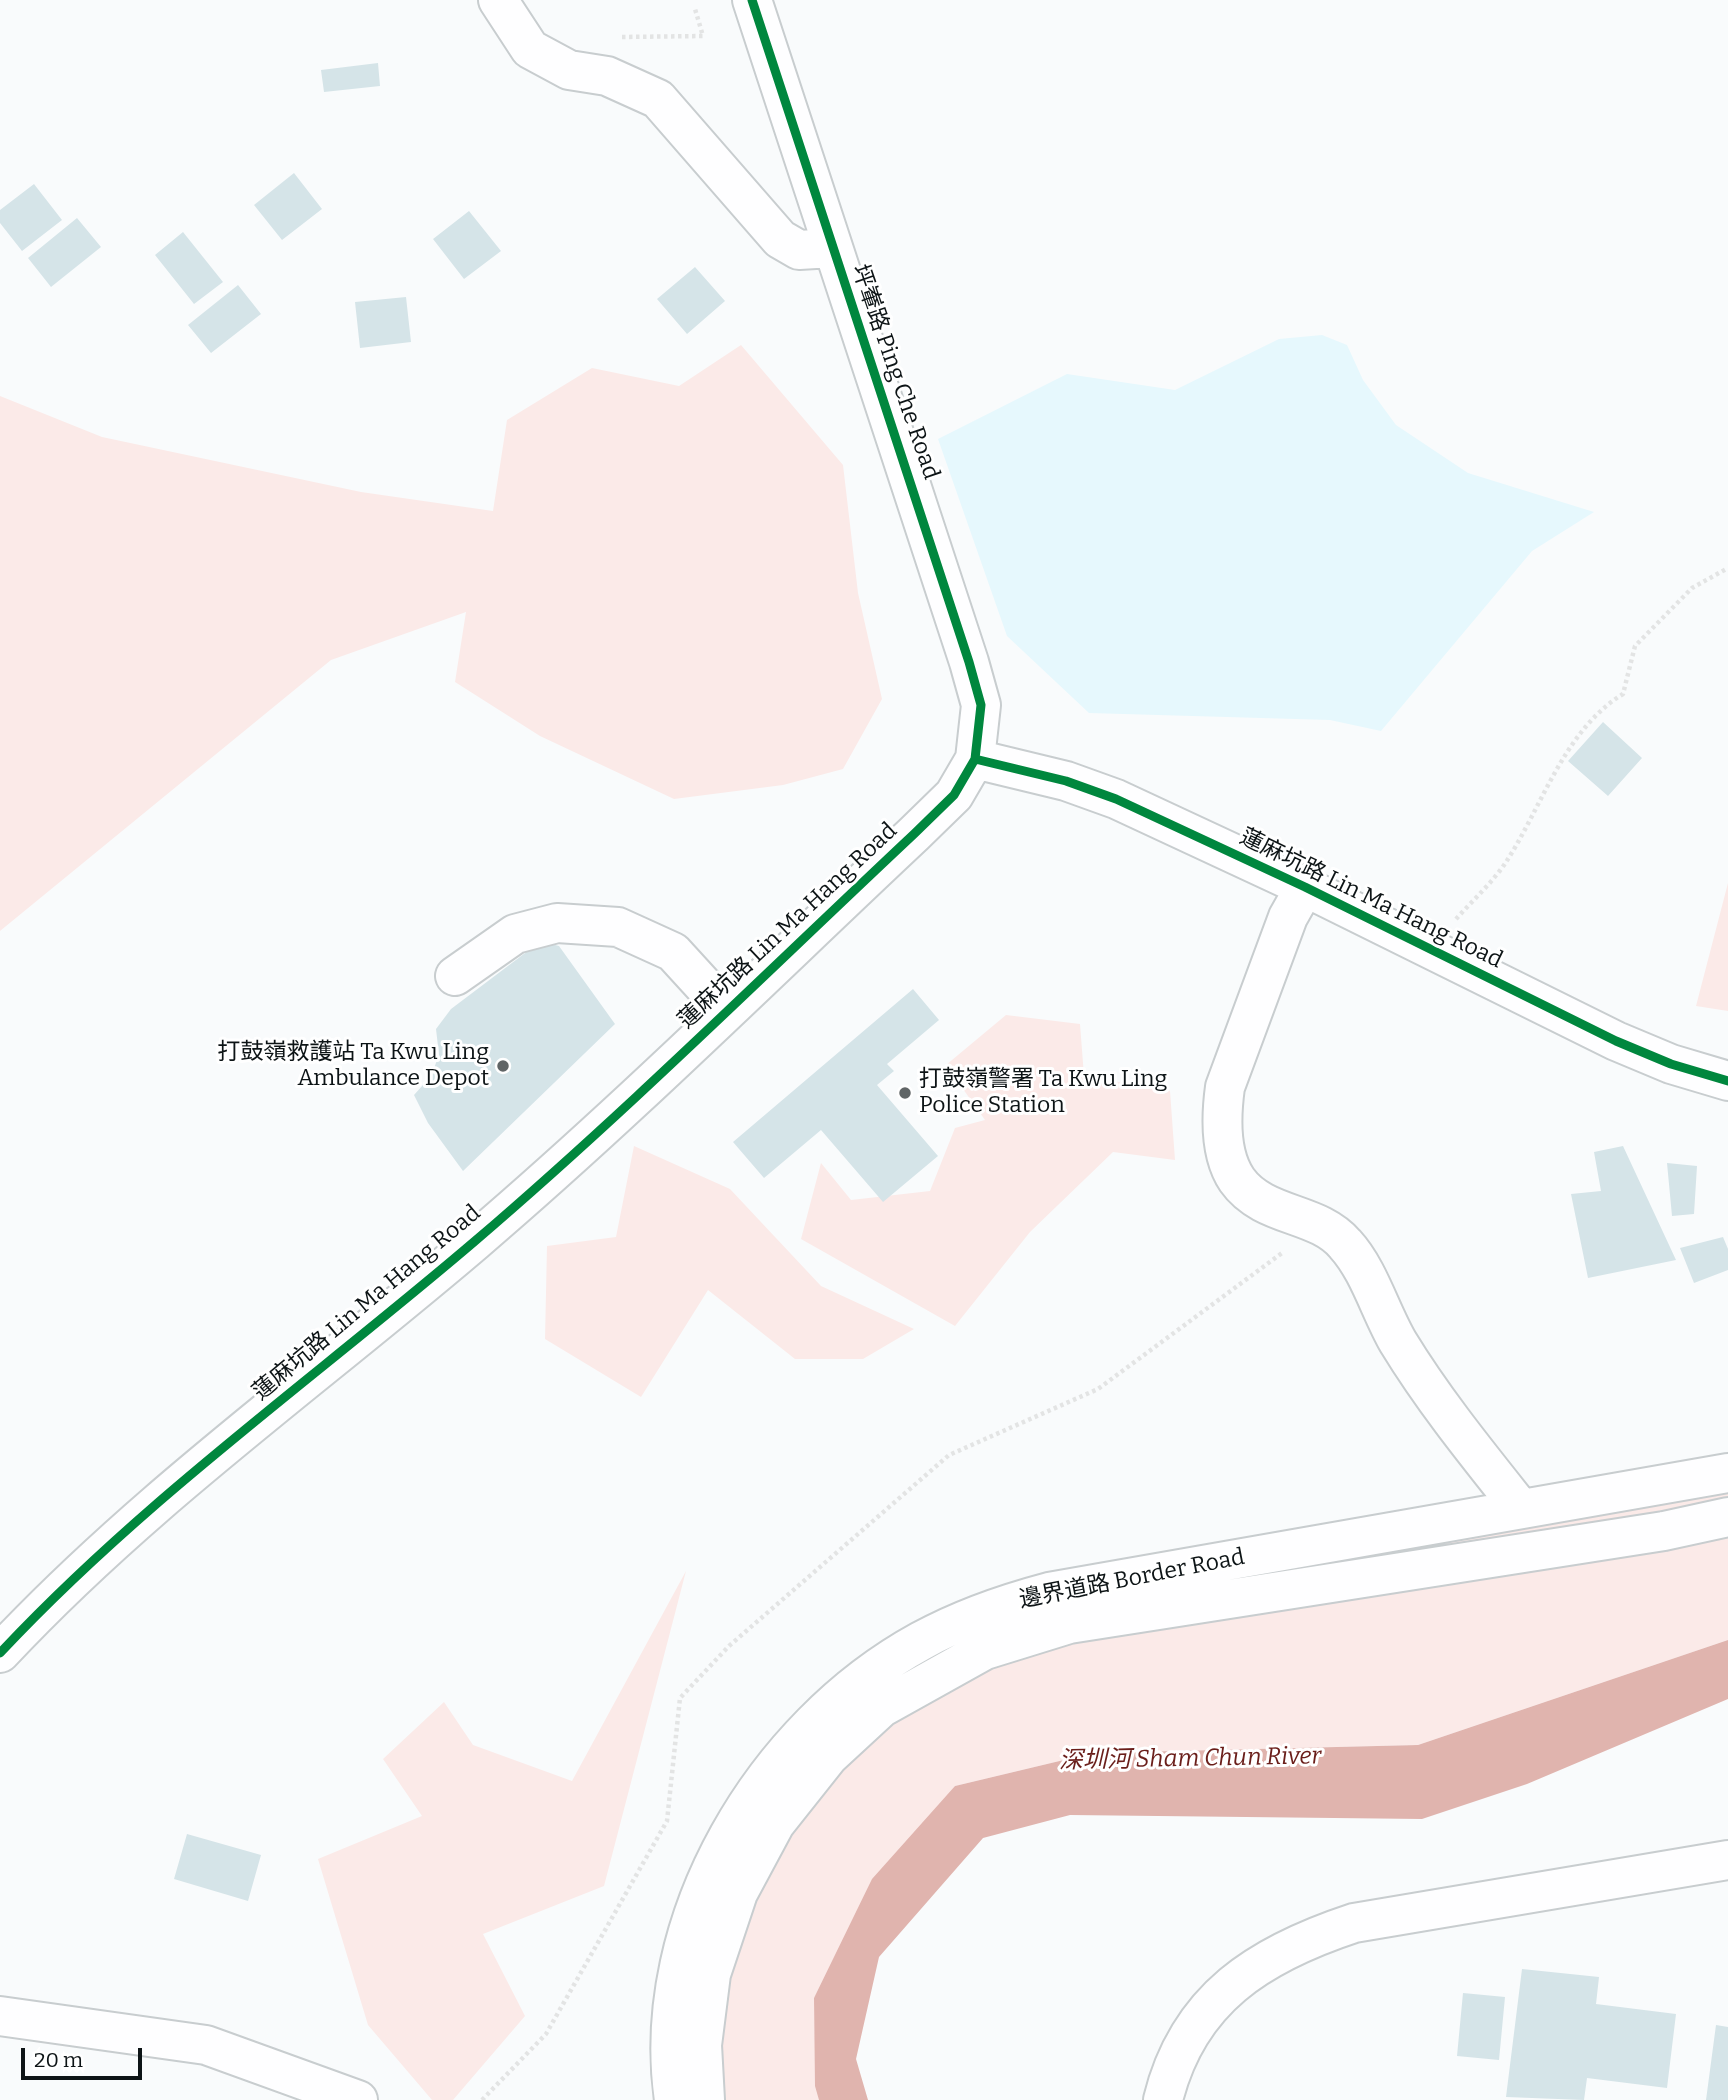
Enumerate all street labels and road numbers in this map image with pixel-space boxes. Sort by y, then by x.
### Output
street label: 坪輋路 Ping Che Road [845,261,945,483]
street label: 蓮麻坑路 Lin Ma Hang Road [673,817,903,1035]
street label: 蓮麻坑路 Lin Ma Hang Road [1235,823,1507,975]
street label: 蓮麻坑路 Lin Ma Hang Road [247,1200,487,1406]
street label: 邊界道路 Border Road [1017,1544,1247,1614]

